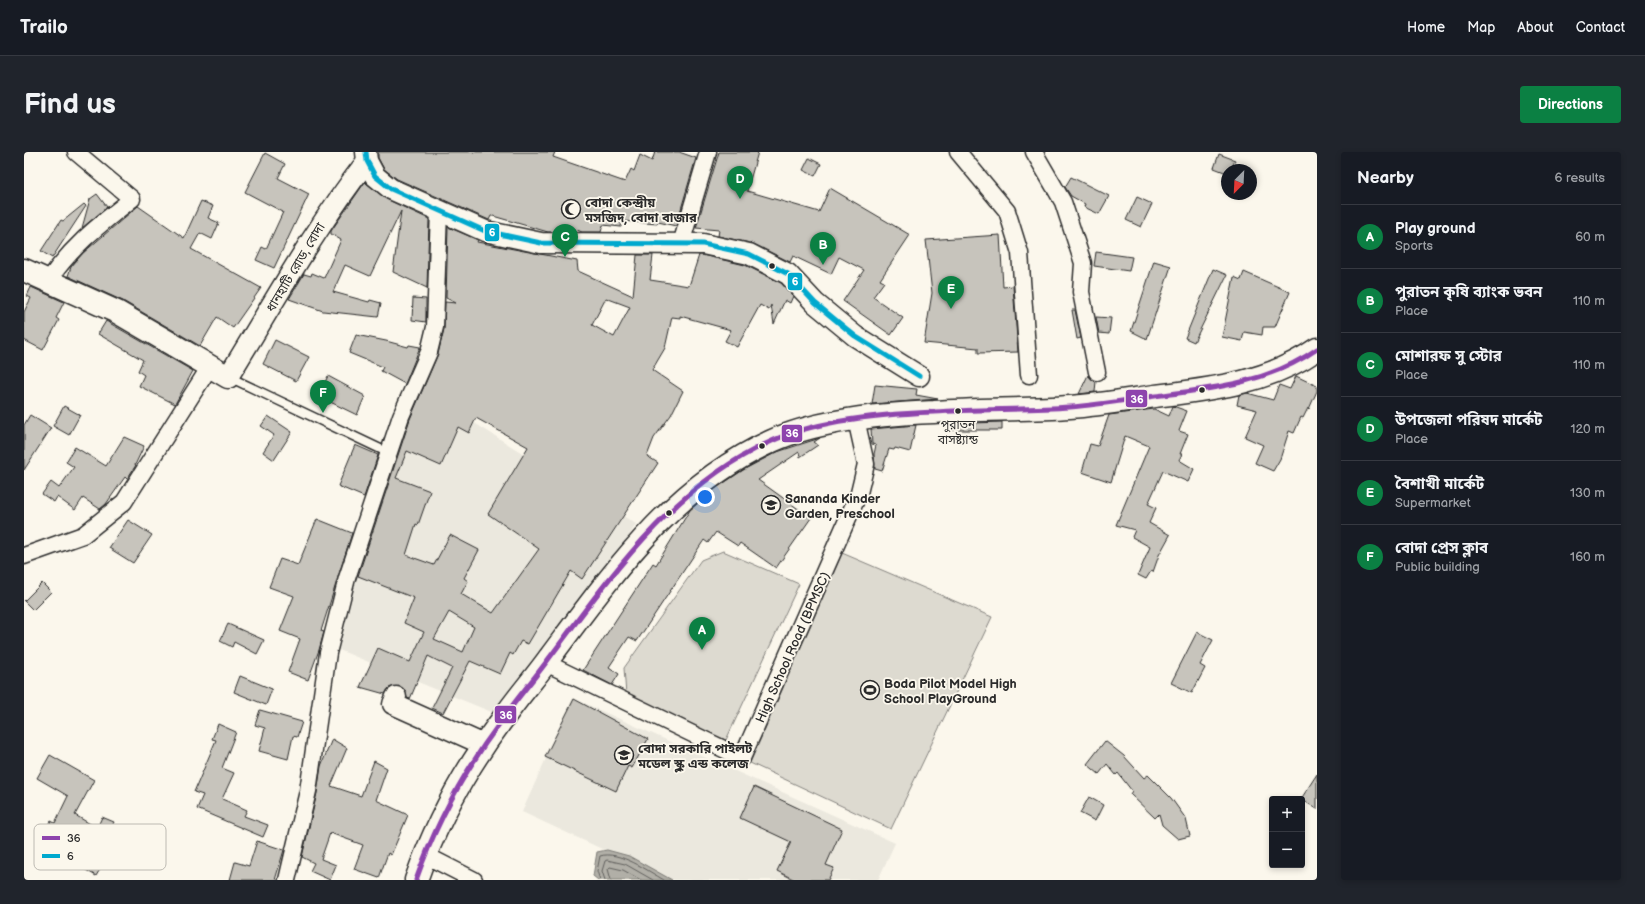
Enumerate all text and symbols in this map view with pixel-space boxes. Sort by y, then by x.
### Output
text: Trailo [20,16,68,39]
text: Home [1407,19,1445,36]
text: Map [1467,19,1495,36]
text: About [1517,19,1554,36]
text: Contact [1576,19,1625,36]
button: Directions [1520,86,1621,123]
text: Find us [24,88,116,121]
north arrow [1221,164,1257,200]
pin: D [727,166,753,199]
text: Nearby [1357,168,1414,188]
text: 6 results [1555,170,1605,186]
place label: বোদা কেন্দ্রীয় মসজিদ, বোদা বাজার [584,195,697,226]
mosque icon: বোদা কেন্দ্রীয় মসজিদ, বোদা বাজার [560,198,582,220]
text: Play ground [1395,219,1475,238]
street label: ধানহাটি রোড, বোদা [263,220,329,315]
line badge: 6 [484,223,500,242]
pin: C [552,224,578,257]
text: 6 [489,226,496,239]
text: A [1366,229,1374,245]
text: 60 m [1575,229,1605,245]
pin: B [810,232,836,265]
text: Sports [1395,238,1433,254]
unlabelled marker [767,261,777,271]
line badge: 6 [787,272,803,291]
text: 6 [792,275,799,288]
pin: E [938,276,964,309]
text: পুরাতন কৃষি ব্যাংক ভবন [1395,283,1542,302]
text: B [1365,293,1375,309]
text: 110 m [1573,293,1605,309]
text: Place [1395,303,1428,319]
text: মোশারফ সু স্টোর [1395,347,1502,366]
text: C [1365,357,1375,373]
text: 110 m [1573,357,1605,373]
text: Place [1395,367,1428,383]
pin: F [310,380,336,413]
unlabelled marker [1197,385,1207,395]
line badge: 36 [1125,389,1148,408]
text: 36 [1130,393,1144,406]
marker: পুরাতন বাসষ্ট্যান্ড [953,406,963,416]
text: উপজেলা পরিষদ মার্কেট [1395,411,1542,430]
place label: পুরাতন বাসষ্ট্যান্ড [937,418,979,448]
text: D [1365,421,1375,437]
text: 120 m [1570,421,1605,437]
line badge: 36 [781,424,803,443]
text: 36 [785,427,799,440]
text: Place [1395,431,1428,447]
unlabelled marker [757,441,767,451]
text: বৈশাখী মার্কেট [1395,475,1484,494]
text: E [1366,485,1374,501]
text: 130 m [1570,485,1605,501]
your location [695,487,715,507]
place label: Sananda Kinder Garden, Preschool [785,491,895,522]
school or university icon: Sananda Kinder Garden, Preschool [760,494,782,516]
text: Supermarket [1395,495,1471,511]
unlabelled marker [664,508,674,518]
text: বোদা প্রেস ক্লাব [1395,539,1488,558]
text: F [1366,549,1374,565]
text: 160 m [1570,549,1605,565]
text: Public building [1395,559,1480,575]
street label: High School Road (BPMSC) [752,569,834,725]
pin: A [689,617,715,650]
place label: Boda Pilot Model High School PlayGround [884,676,1017,707]
sports icon: Boda Pilot Model High School PlayGround [859,679,881,701]
line badge: 36 [494,705,517,724]
text: 36 [499,709,513,722]
place label: বোদা সরকারি পাইলট মডেল স্কুল এন্ড কলেজ [637,741,753,773]
school or university icon: বোদা সরকারি পাইলট মডেল স্কুল এন্ড কলেজ [613,744,635,766]
map controls [1269,796,1305,868]
button: + [1269,796,1305,832]
legend [34,824,166,870]
text: 36 [67,832,81,845]
button: − [1269,832,1305,868]
text: 6 [67,850,74,863]

